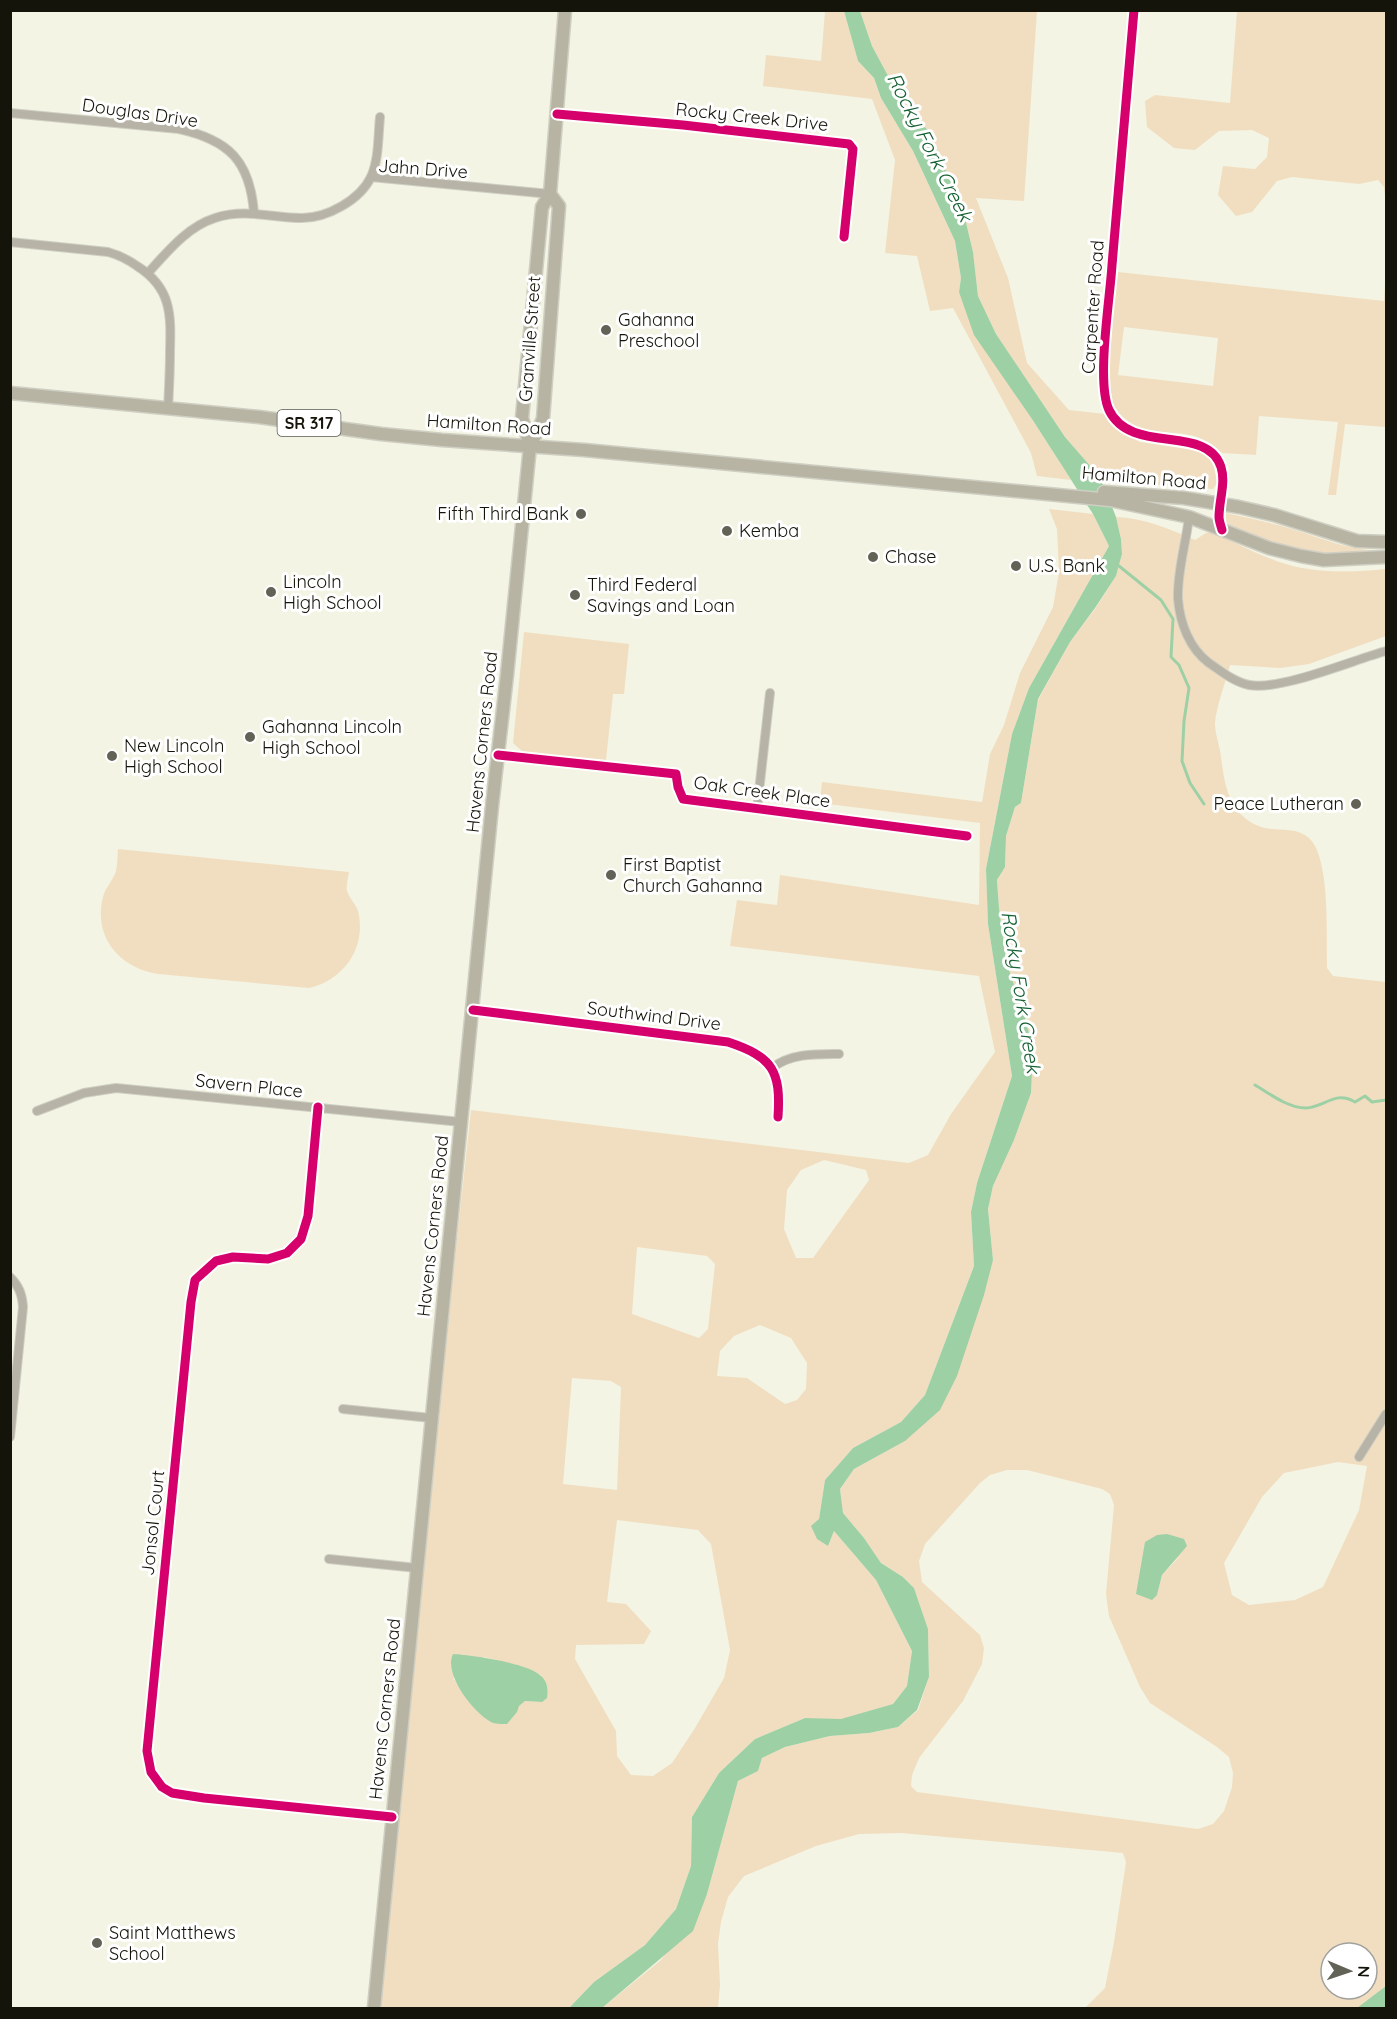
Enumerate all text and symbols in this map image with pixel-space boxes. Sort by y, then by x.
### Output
water label: Rocky Fork Creek [882,68,980,227]
street label: Douglas Drive [81,93,200,132]
street label: Rocky Creek Drive [675,97,830,136]
street label: Jahn Drive [377,154,469,183]
street label: Carpenter Road [1076,239,1109,374]
street label: Granville Street [514,275,545,403]
place label: Gahanna Preschool [618,308,699,352]
marker: Gahanna Preschool [599,323,613,337]
street label: Hamilton Road [426,409,552,440]
road number: SR 317 [278,410,340,436]
street label: Hamilton Road [1081,461,1207,494]
place label: Fifth Third Bank [437,502,569,525]
marker: Fifth Third Bank [574,507,588,521]
place label: Kemba [739,519,799,542]
marker: Kemba [720,524,734,538]
place label: Chase [885,545,937,568]
marker: Chase [866,550,880,564]
place label: U.S. Bank [1028,554,1105,577]
marker: U.S. Bank [1009,559,1023,573]
place label: Lincoln High School [283,570,382,614]
place label: Third Federal Savings and Loan [587,573,735,617]
marker: Lincoln High School [264,585,278,599]
marker: Third Federal Savings and Loan [568,588,582,602]
street label: Havens Corners Road [461,650,502,834]
place label: Gahanna Lincoln High School [262,715,402,759]
marker: Gahanna Lincoln High School [243,730,257,744]
place label: New Lincoln High School [124,734,224,778]
marker: New Lincoln High School [105,749,119,763]
street label: Oak Creek Place [692,771,832,812]
place label: Peace Lutheran [1214,792,1344,815]
marker: Peace Lutheran [1349,797,1363,811]
place label: First Baptist Church Gahanna [623,853,763,897]
marker: First Baptist Church Gahanna [604,868,618,882]
water label: Rocky Fork Creek [996,909,1047,1077]
street label: Southwind Drive [586,996,722,1035]
street label: Savern Place [194,1068,304,1103]
street label: Havens Corners Road [412,1134,453,1318]
street label: Jonsol Court [136,1469,169,1577]
street label: Havens Corners Road [364,1617,405,1801]
place label: Saint Matthews School [109,1921,236,1965]
marker: Saint Matthews School [90,1936,104,1950]
north arrow [1319,1941,1379,2001]
text: N [1354,1965,1374,1978]

